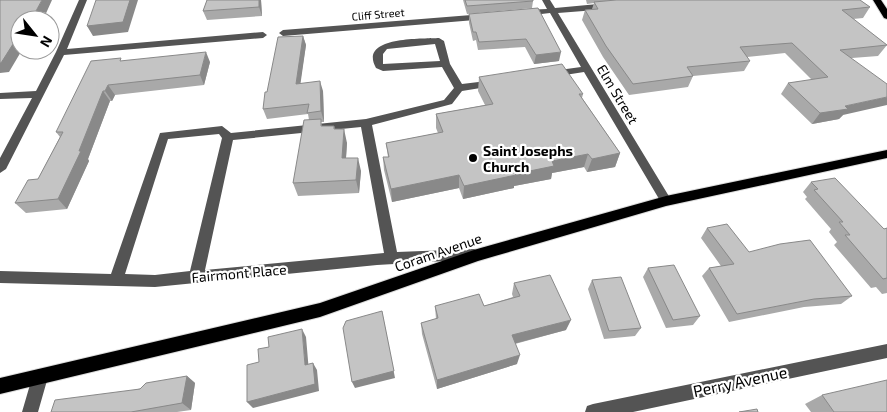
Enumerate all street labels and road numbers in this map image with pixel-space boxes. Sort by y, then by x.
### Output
street label: Cliff Street [351,5,405,23]
street label: Elm Street [594,61,642,127]
street label: Coram Avenue [392,229,484,275]
street label: Fairmont Place [191,260,287,286]
street label: Perry Avenue [691,362,789,400]

